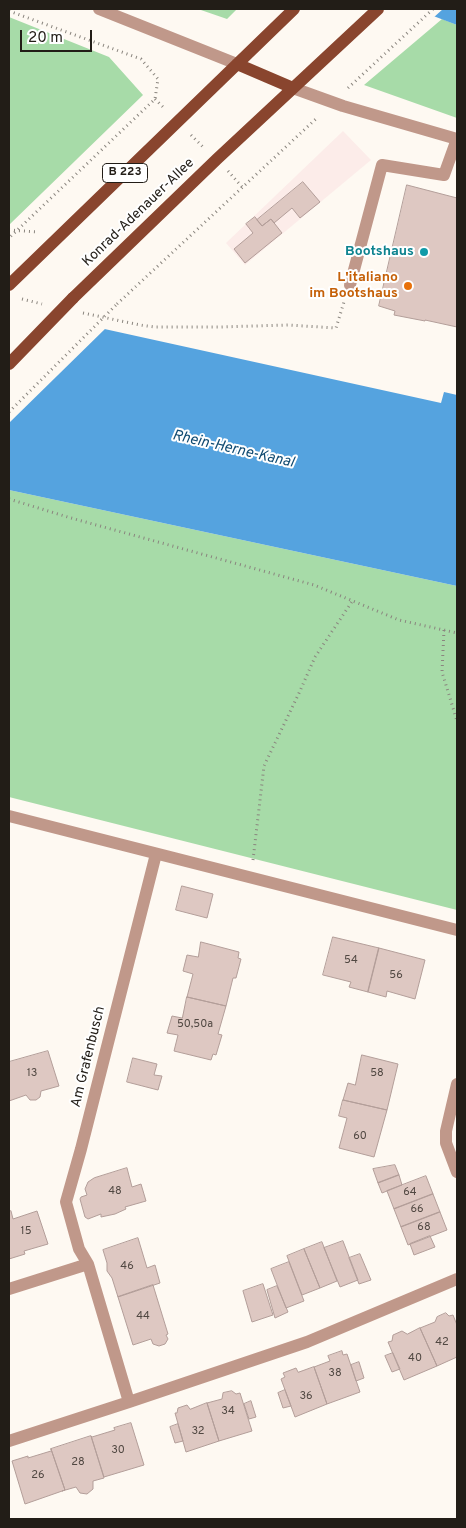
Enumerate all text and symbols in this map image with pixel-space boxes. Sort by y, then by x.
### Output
scale bar [22,20,95,52]
text: 20 m [28,29,63,48]
street label: Konrad-Adenauer-Allee [80,155,198,271]
road number: B 223 [102,164,148,182]
place label: Bootshaus [345,244,414,260]
marker: Bootshaus [418,246,430,258]
place label: L'italiano im Bootshaus [309,270,398,302]
marker: L'italiano im Bootshaus [402,280,414,292]
water label: Rhein-Herne-Kanal [170,427,296,473]
house number: 54 [344,954,358,968]
house number: 56 [389,969,403,983]
street label: Am Grafenbusch [68,1005,110,1109]
house number: 50,50a [177,1018,213,1032]
house number: 13 [27,1067,37,1081]
house number: 58 [370,1067,384,1081]
house number: 60 [353,1130,367,1144]
house number: 48 [108,1185,122,1199]
house number: 64 [403,1186,417,1200]
house number: 66 [410,1203,424,1217]
house number: 68 [417,1221,431,1235]
house number: 15 [21,1225,31,1239]
house number: 46 [120,1260,134,1274]
house number: 44 [136,1310,150,1324]
house number: 42 [435,1336,449,1350]
house number: 40 [408,1352,422,1366]
house number: 38 [328,1367,342,1381]
house number: 36 [299,1390,313,1404]
house number: 34 [221,1405,235,1419]
house number: 32 [191,1425,205,1439]
house number: 30 [111,1444,125,1458]
house number: 28 [71,1456,85,1470]
house number: 26 [31,1469,45,1483]

